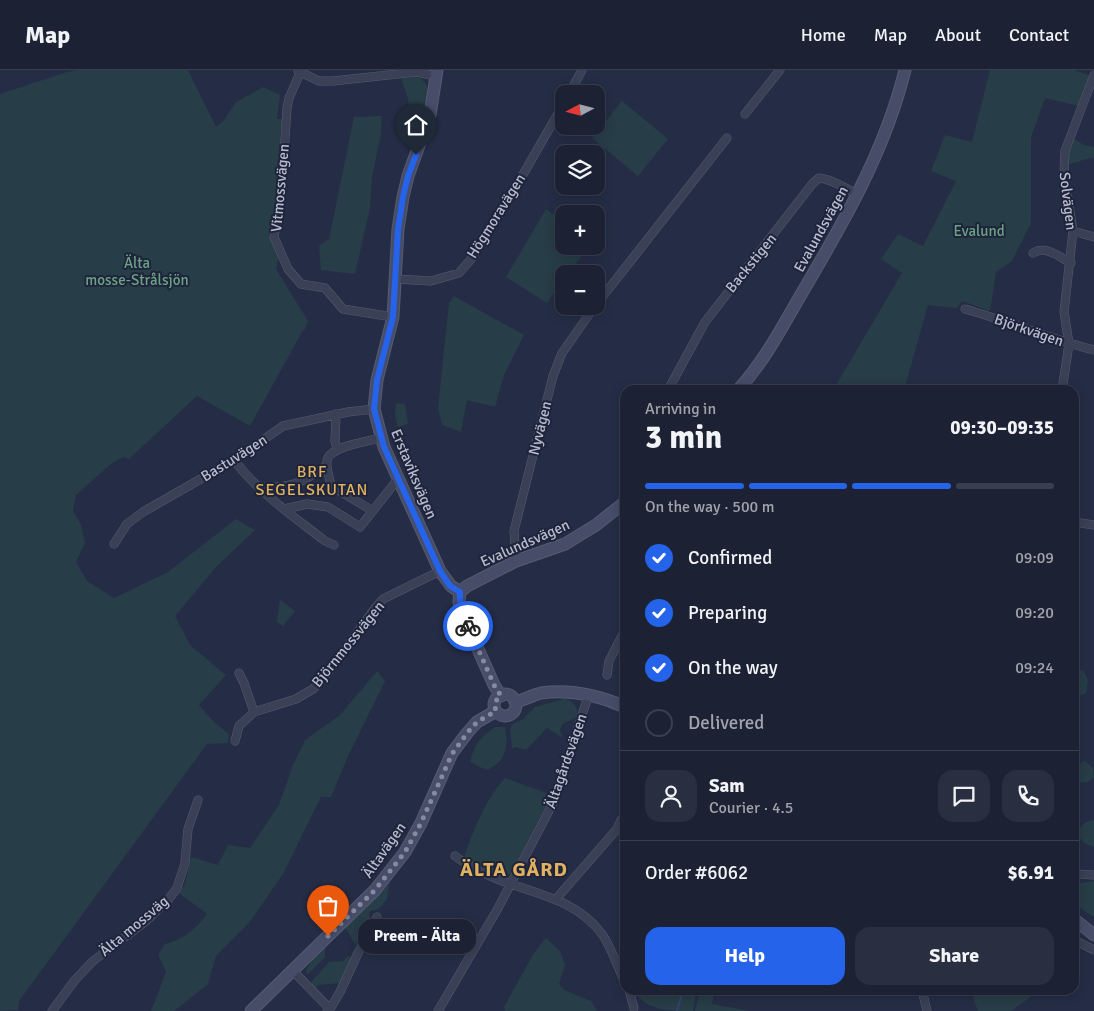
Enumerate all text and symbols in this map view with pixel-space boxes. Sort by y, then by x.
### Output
text: Map [25,20,70,50]
text: Home [801,24,846,46]
text: Map [874,24,907,46]
text: About [935,24,981,46]
text: Contact [1009,24,1069,46]
north arrow [555,85,605,135]
map controls [555,85,605,315]
pin [395,104,437,155]
icon: home [402,111,430,139]
street label: Vitmossvägen [267,143,293,233]
button: layers [555,145,605,195]
street label: Högmoravägen [463,170,529,262]
street label: Solvägen [1056,171,1080,231]
street label: Evalundsvägen [790,183,852,275]
button: + [555,205,605,255]
park label: Evalund [953,222,1005,240]
street label: Backstigen [722,230,780,296]
park label: Älta mosse-Strålsjön [85,254,189,289]
button: − [555,265,605,315]
street label: Björkvägen [992,310,1066,350]
street label: Nyvägen [525,399,555,457]
text: Arriving in [645,399,716,419]
text: 09:30–09:35 [950,416,1054,440]
text: 3 min [645,418,722,457]
street label: Erstaviksvägen [387,426,441,522]
street label: Bastuvägen [198,431,270,485]
district label: BRF SEGELSKUTAN [256,462,368,500]
text: On the way · 500 m [645,497,775,517]
street label: Evalundsvägen [478,515,572,571]
icon: check [645,544,673,572]
text: Confirmed [688,546,772,570]
text: 09:09 [1015,548,1054,568]
street label: Björnmossvägen [308,597,388,691]
icon: check [645,599,673,627]
courier [443,601,493,651]
text: Preparing [688,601,767,625]
text: 09:20 [1015,603,1054,623]
icon: bike [454,612,482,640]
icon: check [645,654,673,682]
text: On the way [688,656,778,680]
text: 09:24 [1015,658,1054,678]
street label: Ältagårdsvägen [541,711,591,811]
text: Delivered [688,711,764,735]
button: person [645,770,697,822]
button: chat [938,770,990,822]
button: phone [1002,770,1054,822]
text: Sam [709,774,745,798]
text: Courier · 4.5 [709,798,793,818]
street label: Ältavägen [358,819,410,881]
district label: ÄLTA GÅRD [460,857,568,882]
text: Order #6062 [645,861,748,885]
text: $6.91 [1008,861,1054,885]
pin [307,885,349,936]
street label: Älta mossväg [96,892,172,960]
icon: bag [314,892,342,920]
callout: Preem - Älta [358,918,476,954]
text: Preem - Älta [374,926,460,946]
button: Help [645,927,845,985]
button: Share [855,927,1054,985]

